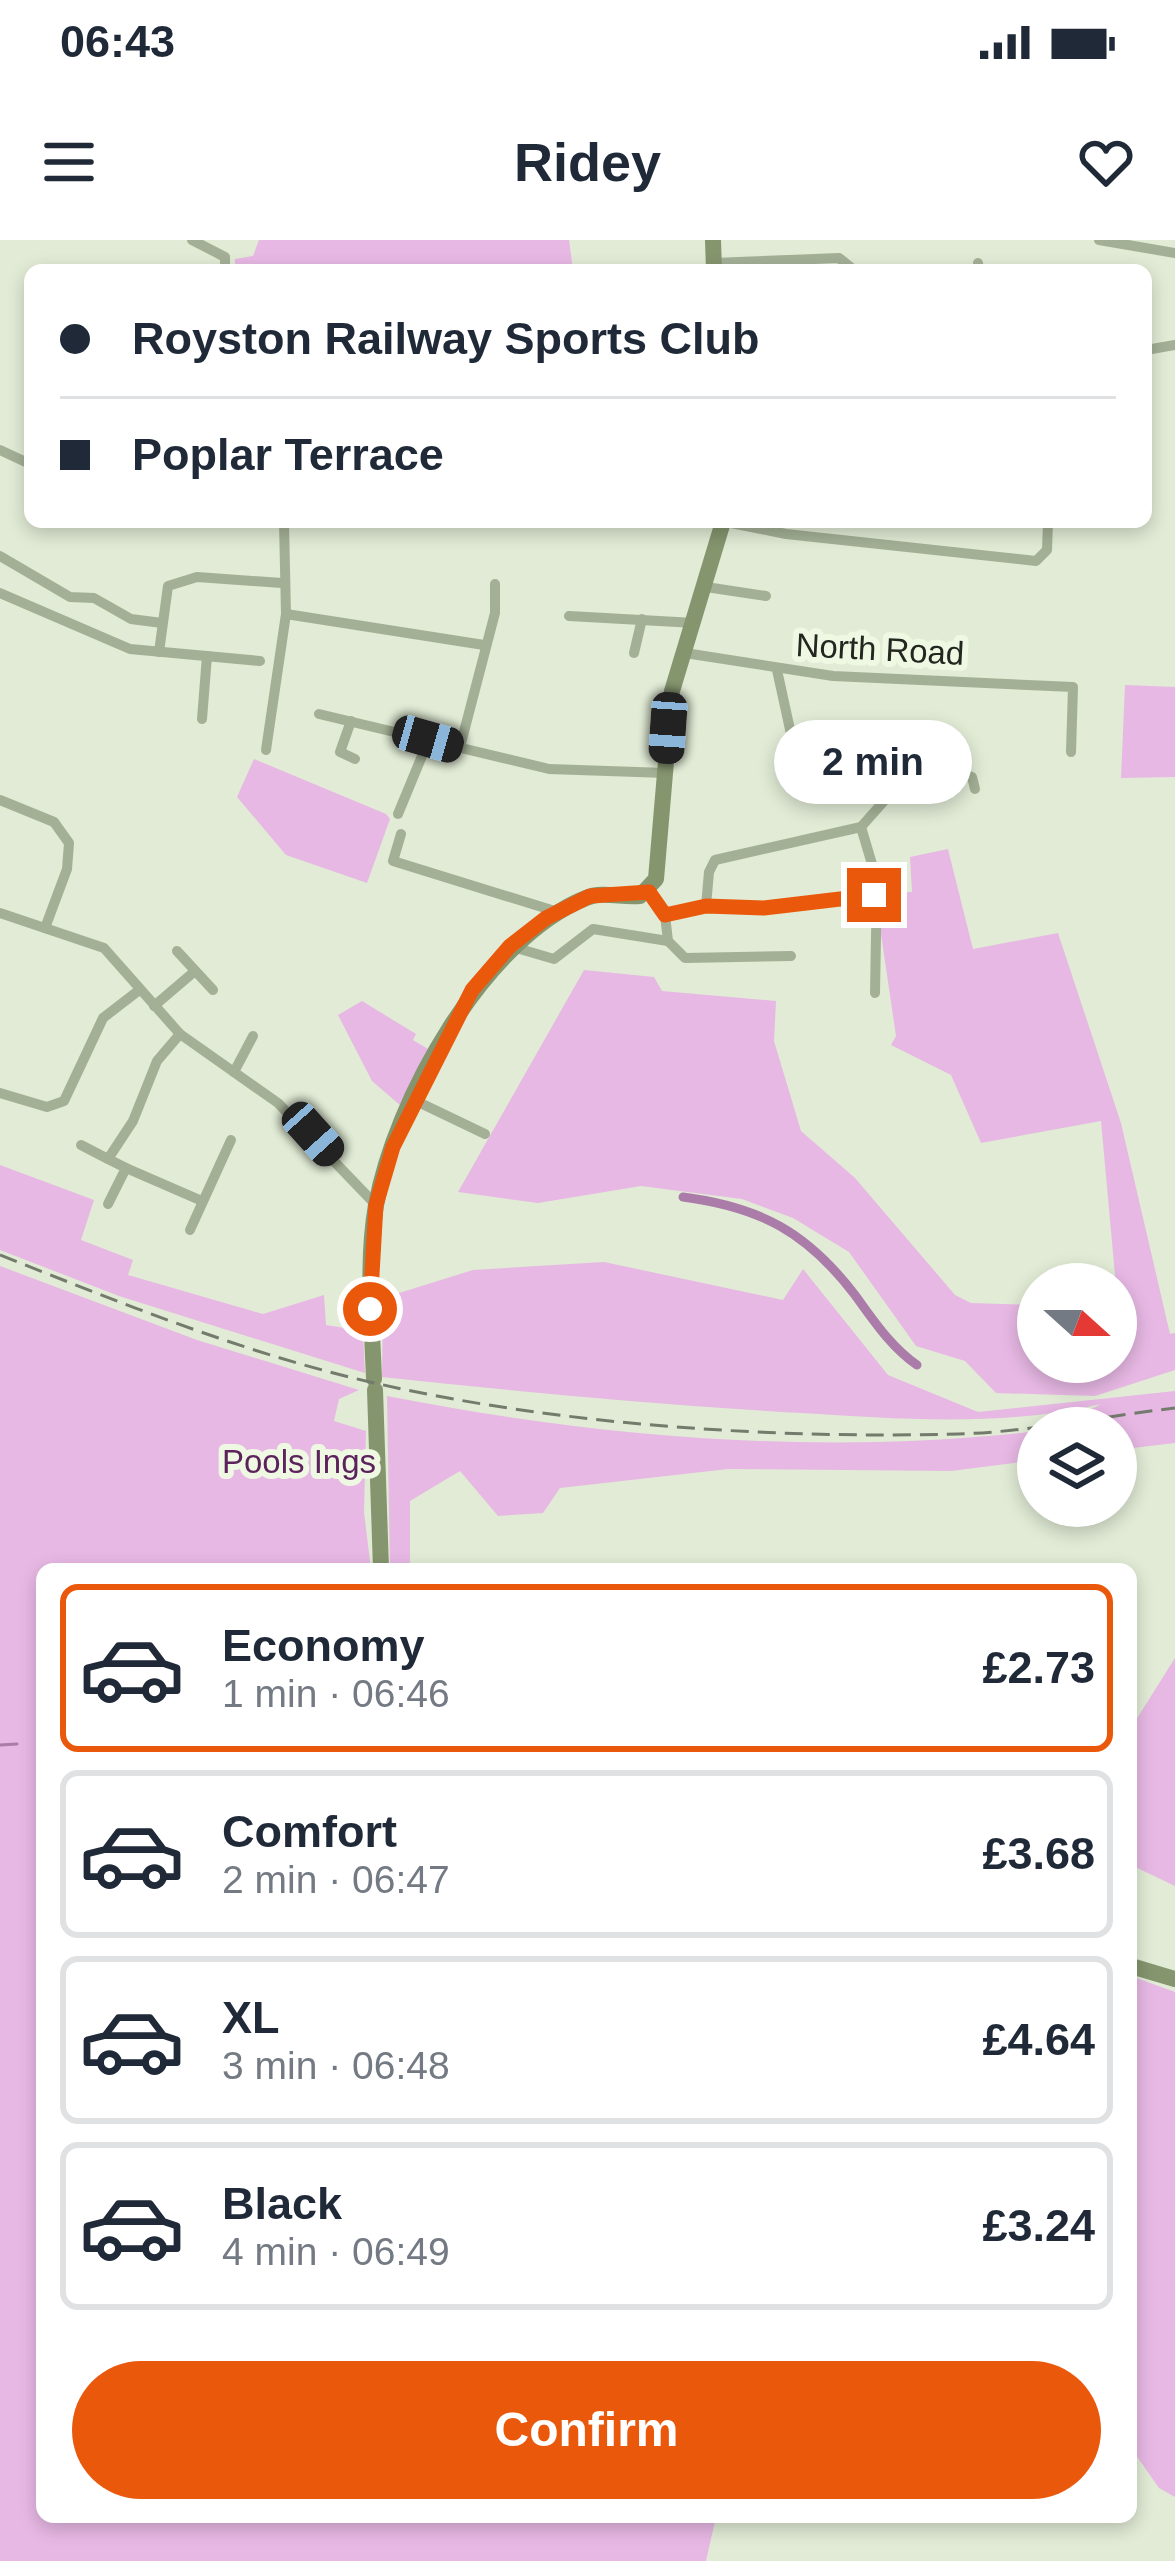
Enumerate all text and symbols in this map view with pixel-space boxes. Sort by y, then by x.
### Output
text: 06:43 [60,16,175,67]
icon: menu [36,129,102,195]
icon: heart [1073,129,1139,195]
text: Ridey [514,132,661,192]
text: Royston Railway Sports Club [132,313,760,364]
text: Poplar Terrace [132,429,444,480]
street label: North Road [795,626,965,672]
car [648,691,688,765]
car [388,712,468,766]
callout: 2 min [775,721,973,805]
text: 2 min [822,740,924,783]
route end [847,868,901,922]
car [276,1095,350,1173]
north arrow [1017,1263,1137,1383]
map controls [1017,1263,1137,1527]
route start [343,1282,397,1336]
button: layers [1017,1407,1137,1527]
park label: Pools Ings [222,1443,376,1480]
icon: car [78,1614,186,1722]
text: Economy [222,1620,425,1671]
text: £2.73 [982,1642,1095,1693]
text: 1 min · 06:46 [222,1672,450,1715]
icon: car [78,1800,186,1908]
text: Comfort [222,1806,397,1857]
text: £3.68 [982,1828,1095,1879]
text: 2 min · 06:47 [222,1858,450,1901]
icon: car [78,1986,186,2094]
text: XL [222,1992,280,2043]
text: £4.64 [982,2014,1095,2065]
text: 3 min · 06:48 [222,2044,450,2087]
icon: car [78,2172,186,2280]
text: Black [222,2178,342,2229]
text: £3.24 [982,2200,1095,2251]
text: 4 min · 06:49 [222,2230,450,2273]
button: Confirm [72,2361,1101,2499]

